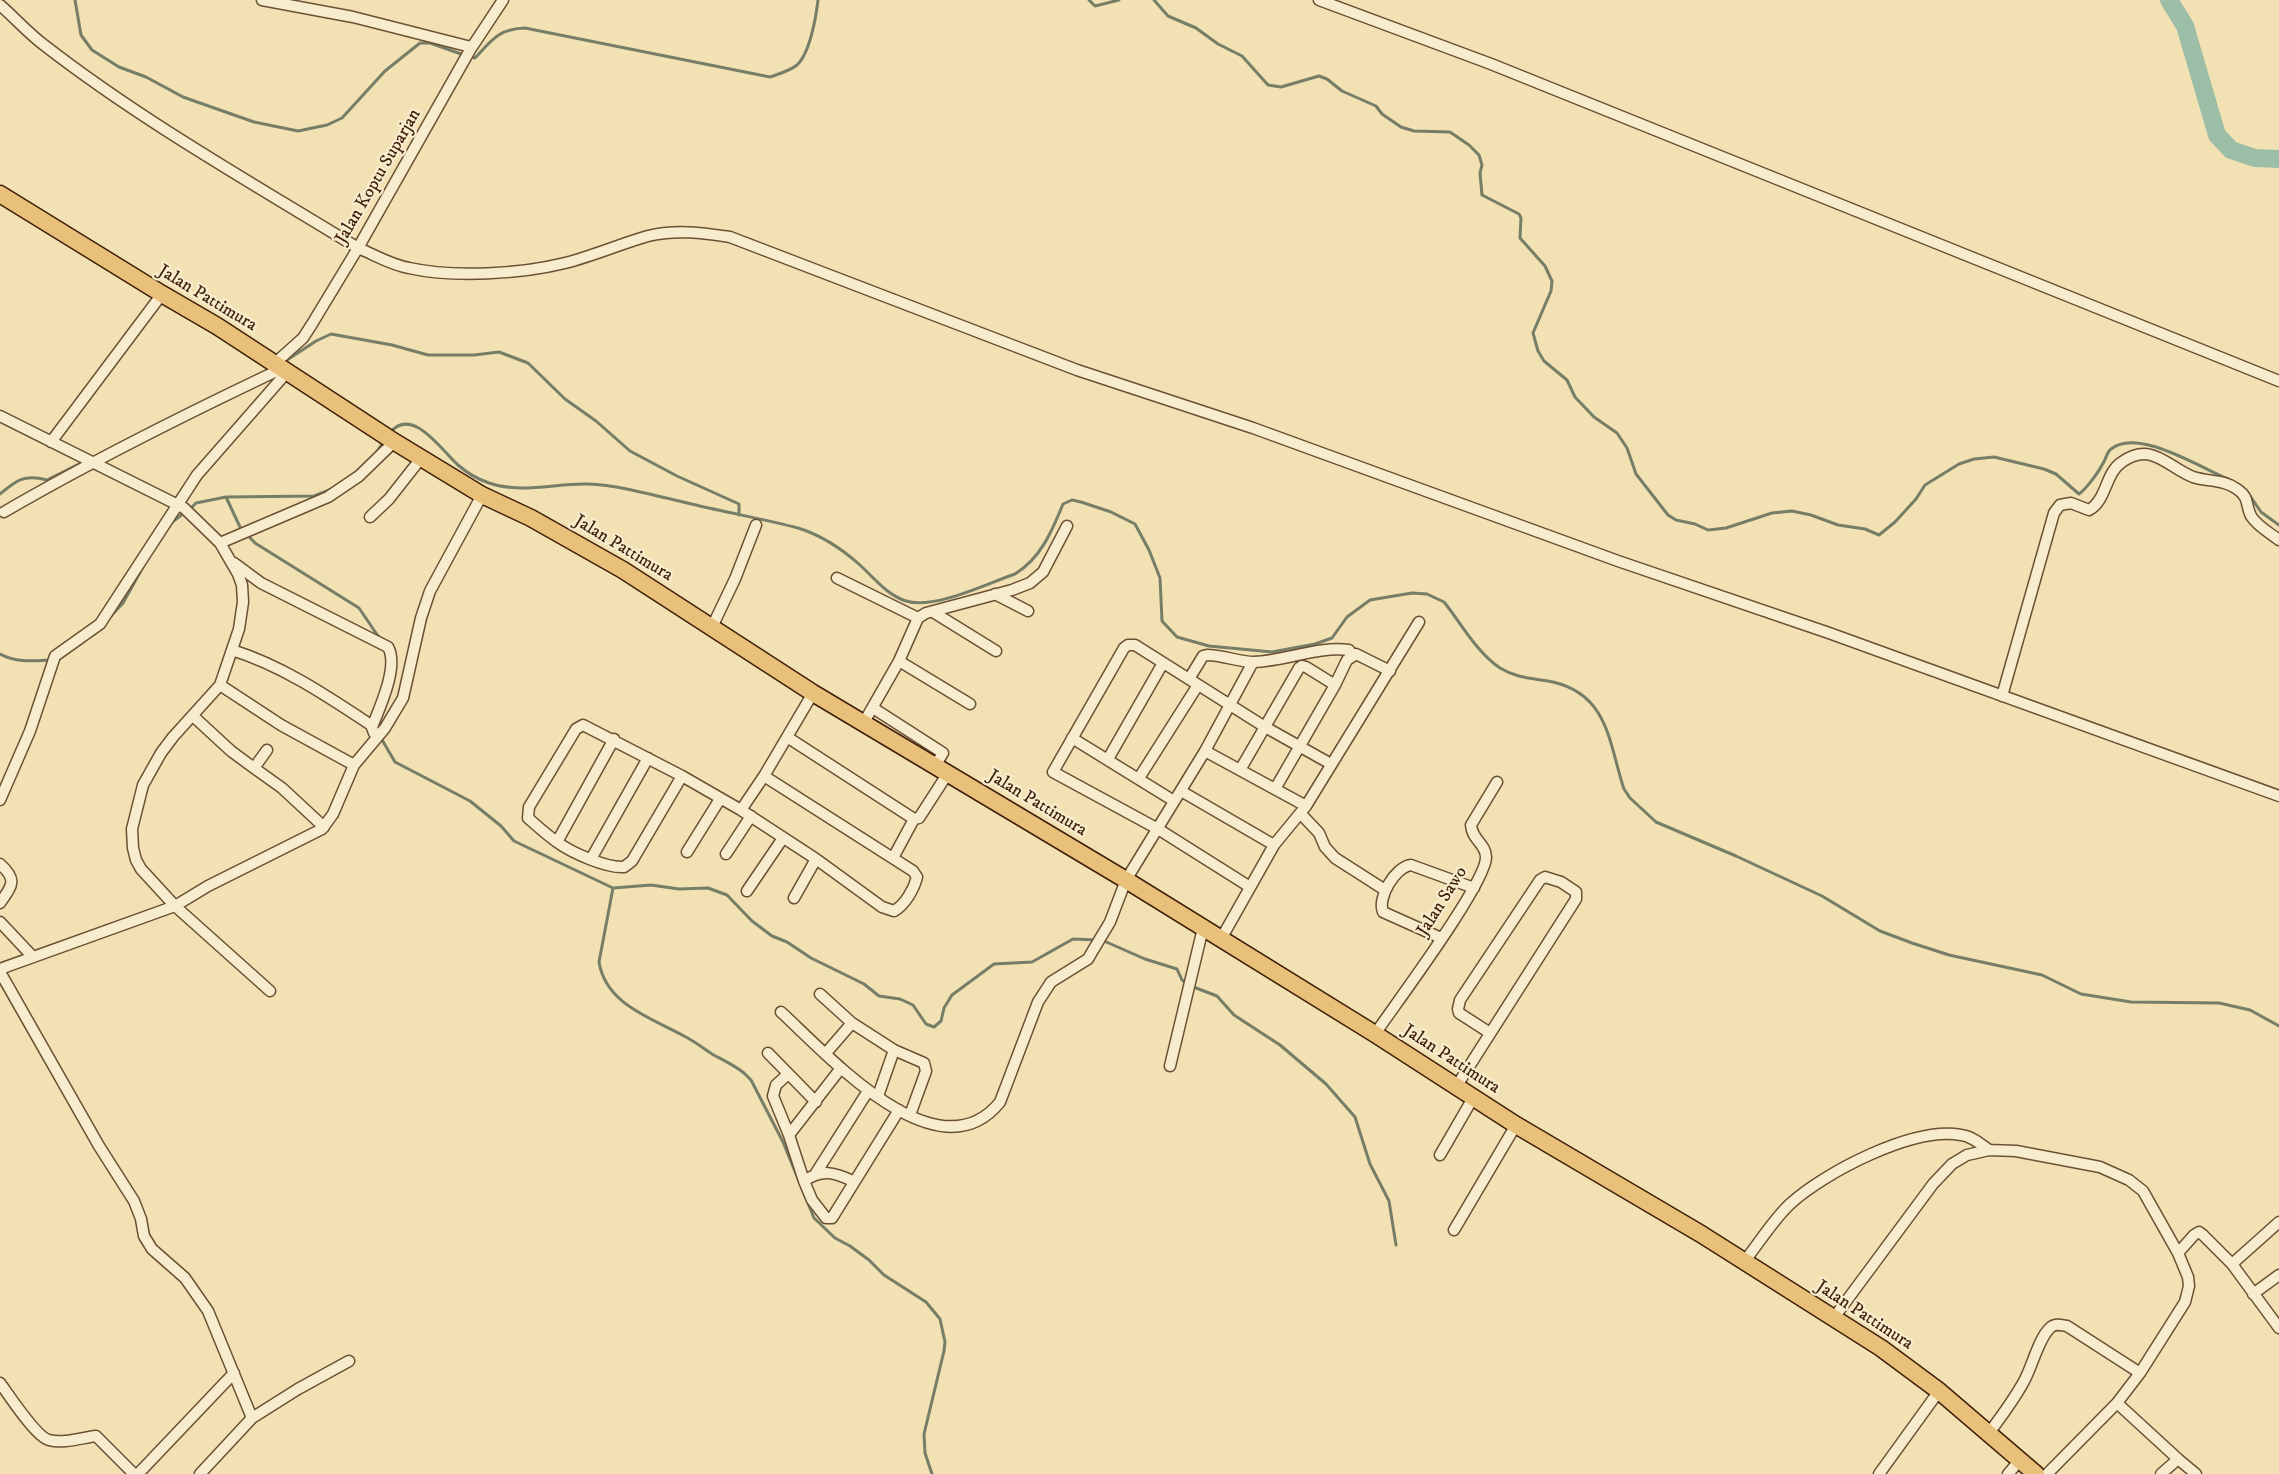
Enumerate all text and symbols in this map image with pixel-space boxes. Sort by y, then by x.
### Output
street label: Jalan Koptu Suparjan [332,106,426,248]
street label: Jalan Pattimura [154,261,260,337]
street label: Jalan Pattimura [570,511,676,587]
street label: Jalan Pattimura [984,766,1090,842]
street label: Jalan Sawo [1413,863,1473,941]
street label: Jalan Pattimura [1398,1021,1504,1099]
street label: Jalan Pattimura [1811,1277,1917,1355]

